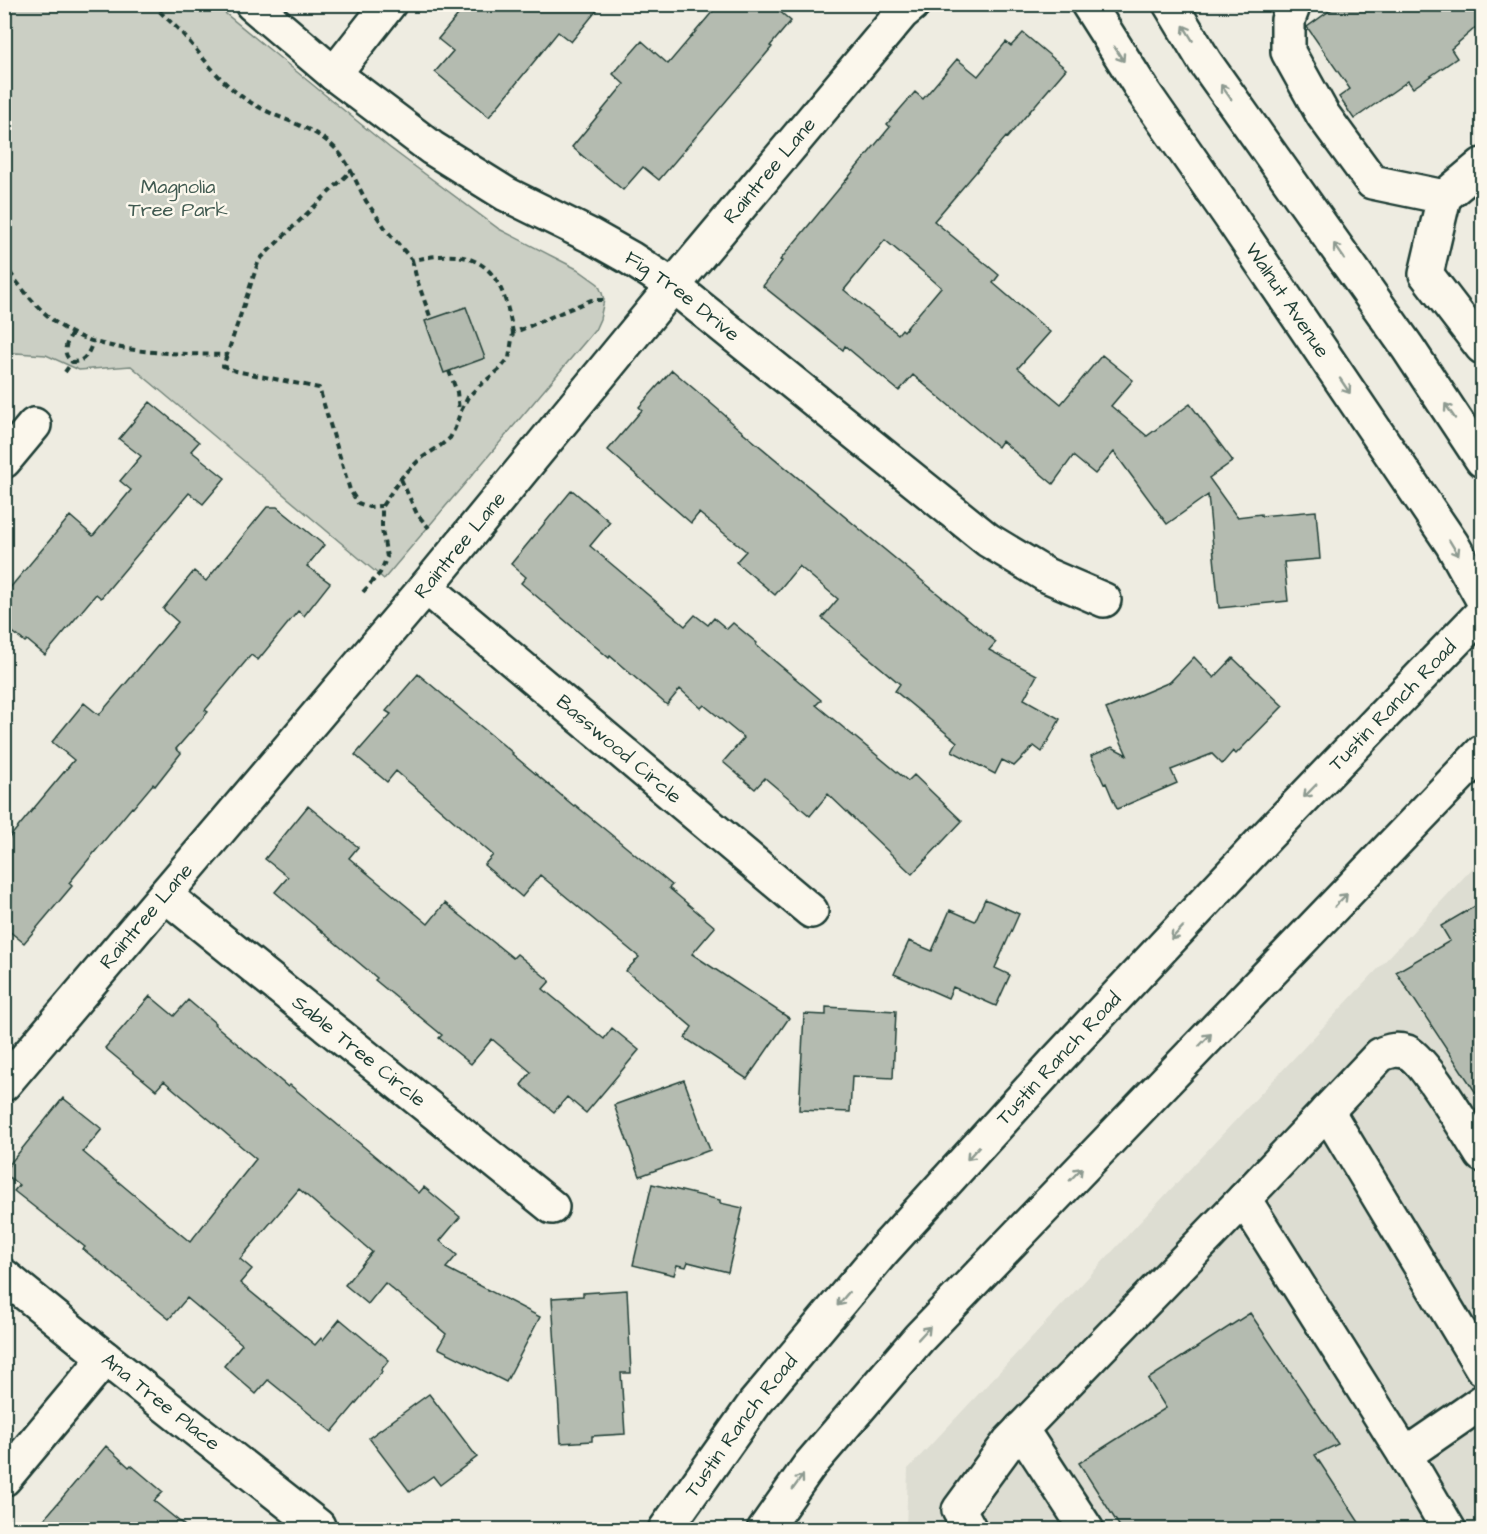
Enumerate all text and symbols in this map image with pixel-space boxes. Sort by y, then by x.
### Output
one-way arrow [1181,25,1193,42]
one-way arrow [1113,45,1125,62]
one-way arrow [1220,84,1233,100]
street label: Raintree Lane [717,111,823,230]
park label: Magnolia Tree Park [128,173,228,224]
street label: Walnut Avenue [1238,237,1336,364]
one-way arrow [1333,243,1345,260]
street label: Fig Tree Drive [619,244,746,348]
one-way arrow [1339,377,1351,394]
one-way arrow [1444,404,1456,420]
street label: Raintree Lane [408,486,513,605]
one-way arrow [1448,539,1460,556]
street label: Tustin Ranch Road [1323,634,1463,777]
street label: Basswood Circle [550,688,688,810]
one-way arrow [1304,783,1318,798]
street label: Raintree Lane [93,857,200,975]
one-way arrow [1333,892,1348,907]
one-way arrow [1170,925,1184,940]
street label: Tustin Ranch Road [990,986,1128,1132]
street label: Sable Tree Circle [286,989,432,1114]
one-way arrow [1198,1033,1213,1048]
one-way arrow [966,1145,980,1160]
one-way arrow [1069,1167,1083,1182]
one-way arrow [837,1290,850,1306]
one-way arrow [916,1326,931,1341]
street label: Ana Tree Place [96,1346,226,1458]
street label: Tustin Ranch Road [678,1348,804,1503]
one-way arrow [792,1474,804,1490]

